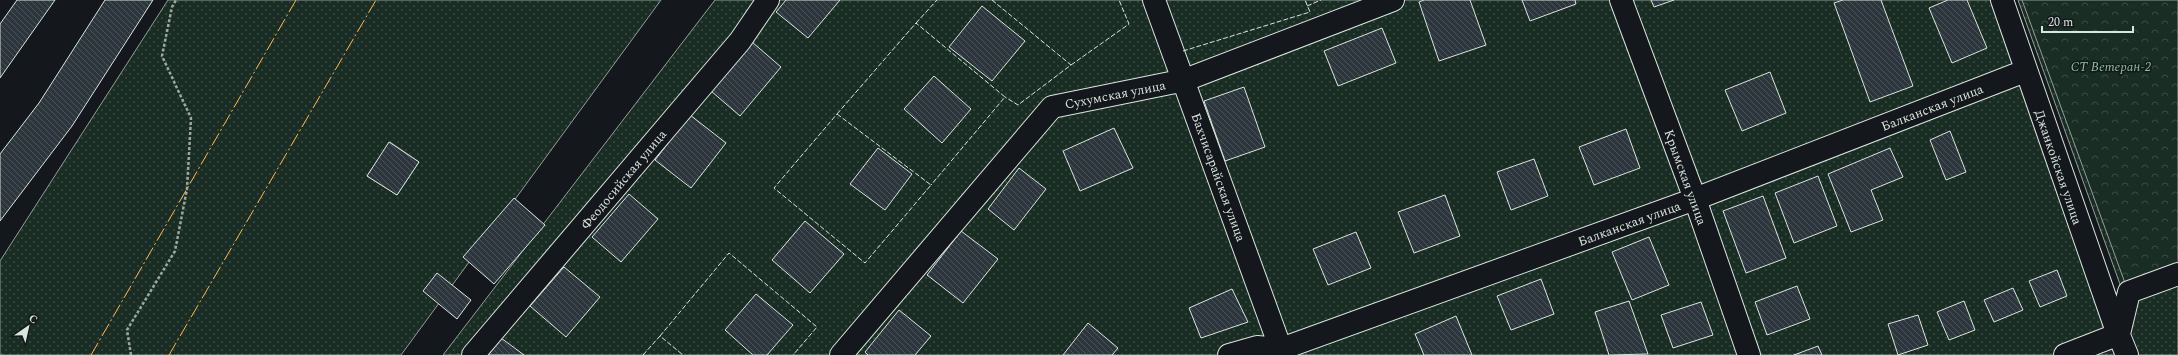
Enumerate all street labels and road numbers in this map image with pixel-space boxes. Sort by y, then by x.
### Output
street label: Сухумская улица [1063,75,1168,115]
street label: Балканская улица [1878,79,1987,137]
street label: Джанкойская улица [2029,107,2087,228]
street label: Бахчисарайская улица [1185,110,1251,245]
street label: Феодосийская улица [576,125,672,234]
street label: Крымская улица [1659,127,1712,229]
street label: Балканская улица [1575,196,1684,252]

